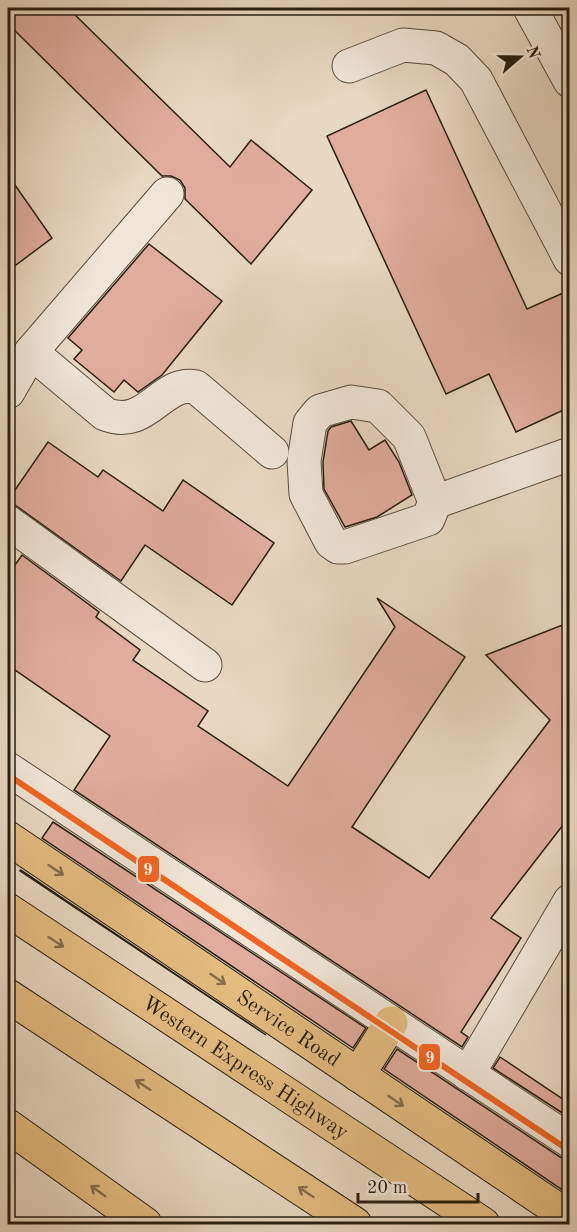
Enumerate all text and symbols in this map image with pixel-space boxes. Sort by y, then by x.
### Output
north arrow [490,27,550,87]
text: N [523,44,542,62]
line badge: 9 [137,855,160,883]
text: 9 [143,863,153,879]
one-way arrow [47,864,64,876]
one-way arrow [48,936,65,949]
one-way arrow [209,973,226,985]
street label: Service Road [233,987,343,1071]
street label: Western Express Highway [138,993,352,1144]
line badge: 9 [418,1043,441,1071]
text: 9 [425,1051,435,1067]
one-way arrow [135,1079,152,1092]
one-way arrow [388,1095,404,1107]
scale bar [358,1166,478,1204]
text: 20 m [367,1179,407,1197]
one-way arrow [90,1185,106,1197]
one-way arrow [298,1186,315,1199]

